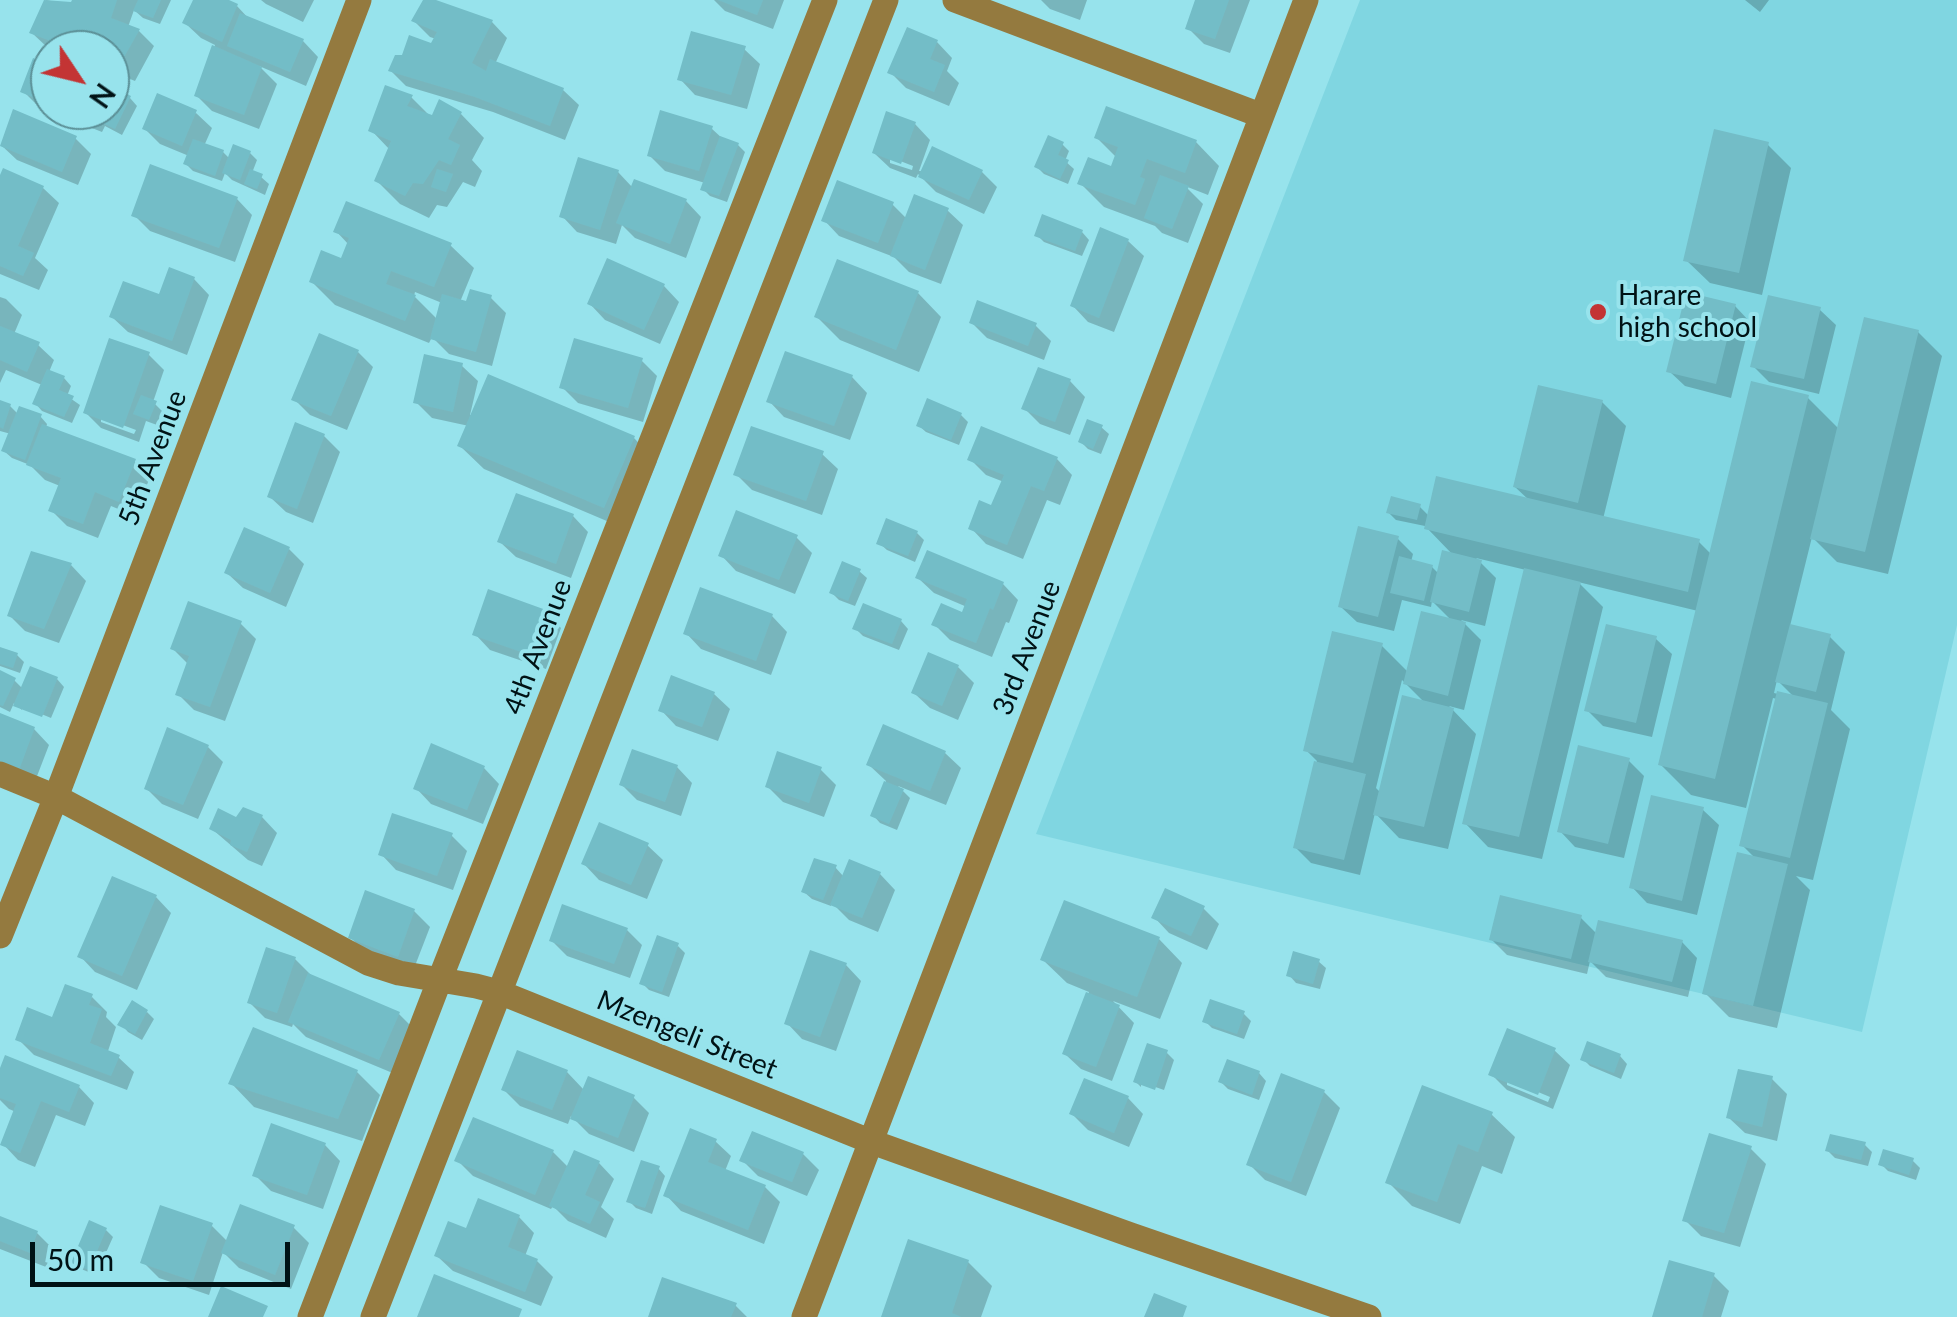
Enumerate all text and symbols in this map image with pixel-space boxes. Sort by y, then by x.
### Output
north arrow [30,30,130,130]
text: N [83,77,123,115]
place label: Harare high school [1618,279,1757,345]
marker: Harare high school [1587,301,1609,323]
street label: 5th Avenue [112,386,194,530]
street label: 4th Avenue [497,575,579,719]
street label: 3rd Avenue [986,576,1068,720]
street label: Mzengeli Street [592,983,782,1087]
scale bar [35,1222,295,1284]
text: 50 m [47,1241,114,1277]

